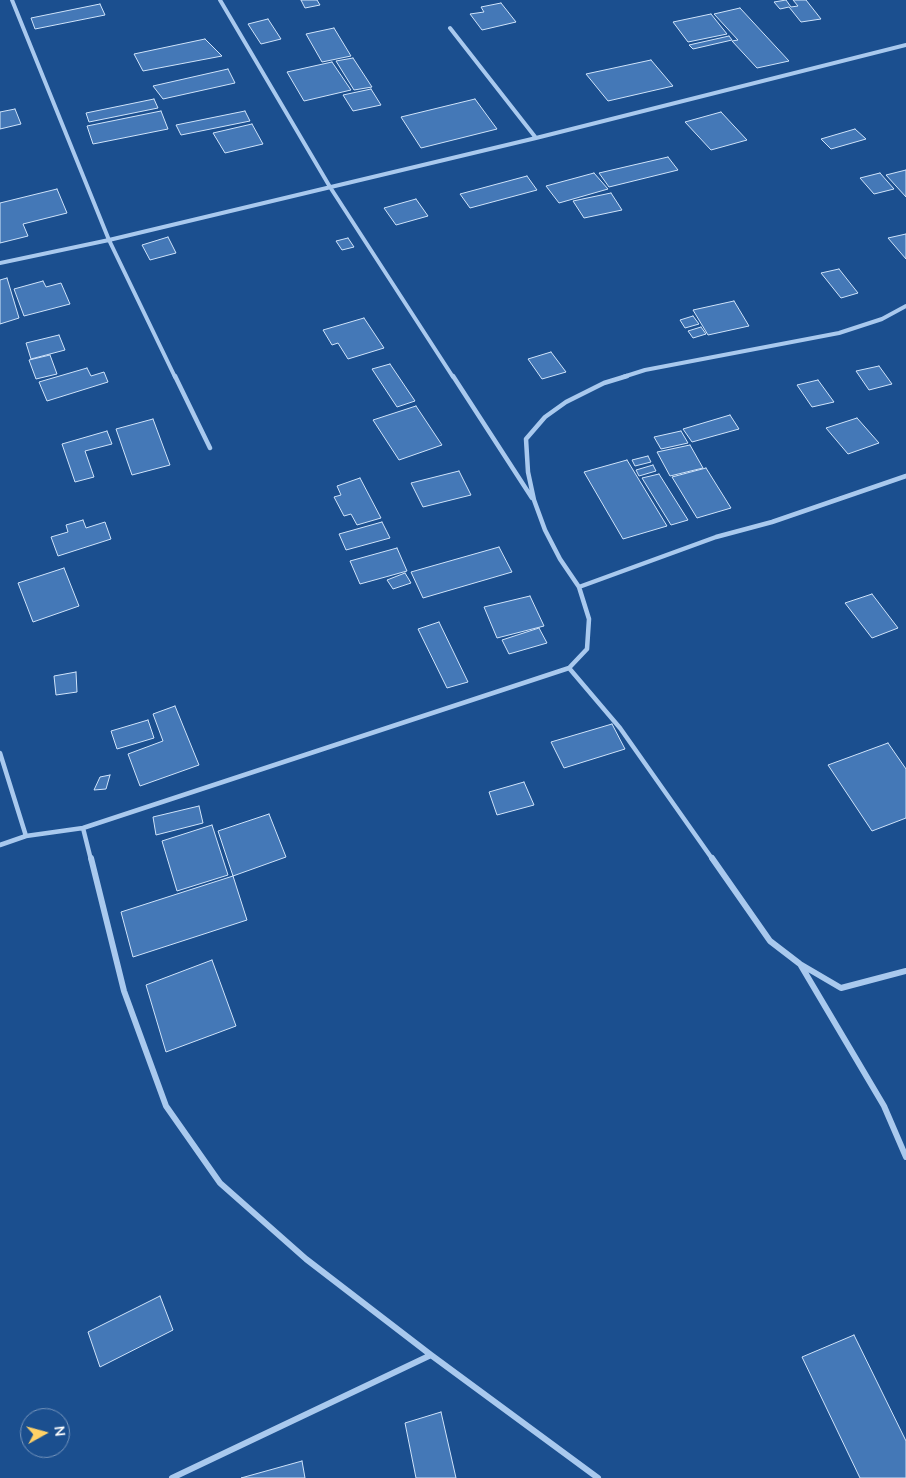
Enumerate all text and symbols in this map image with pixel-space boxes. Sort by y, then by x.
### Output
north arrow [20,1408,70,1458]
text: N [49,1425,69,1438]

